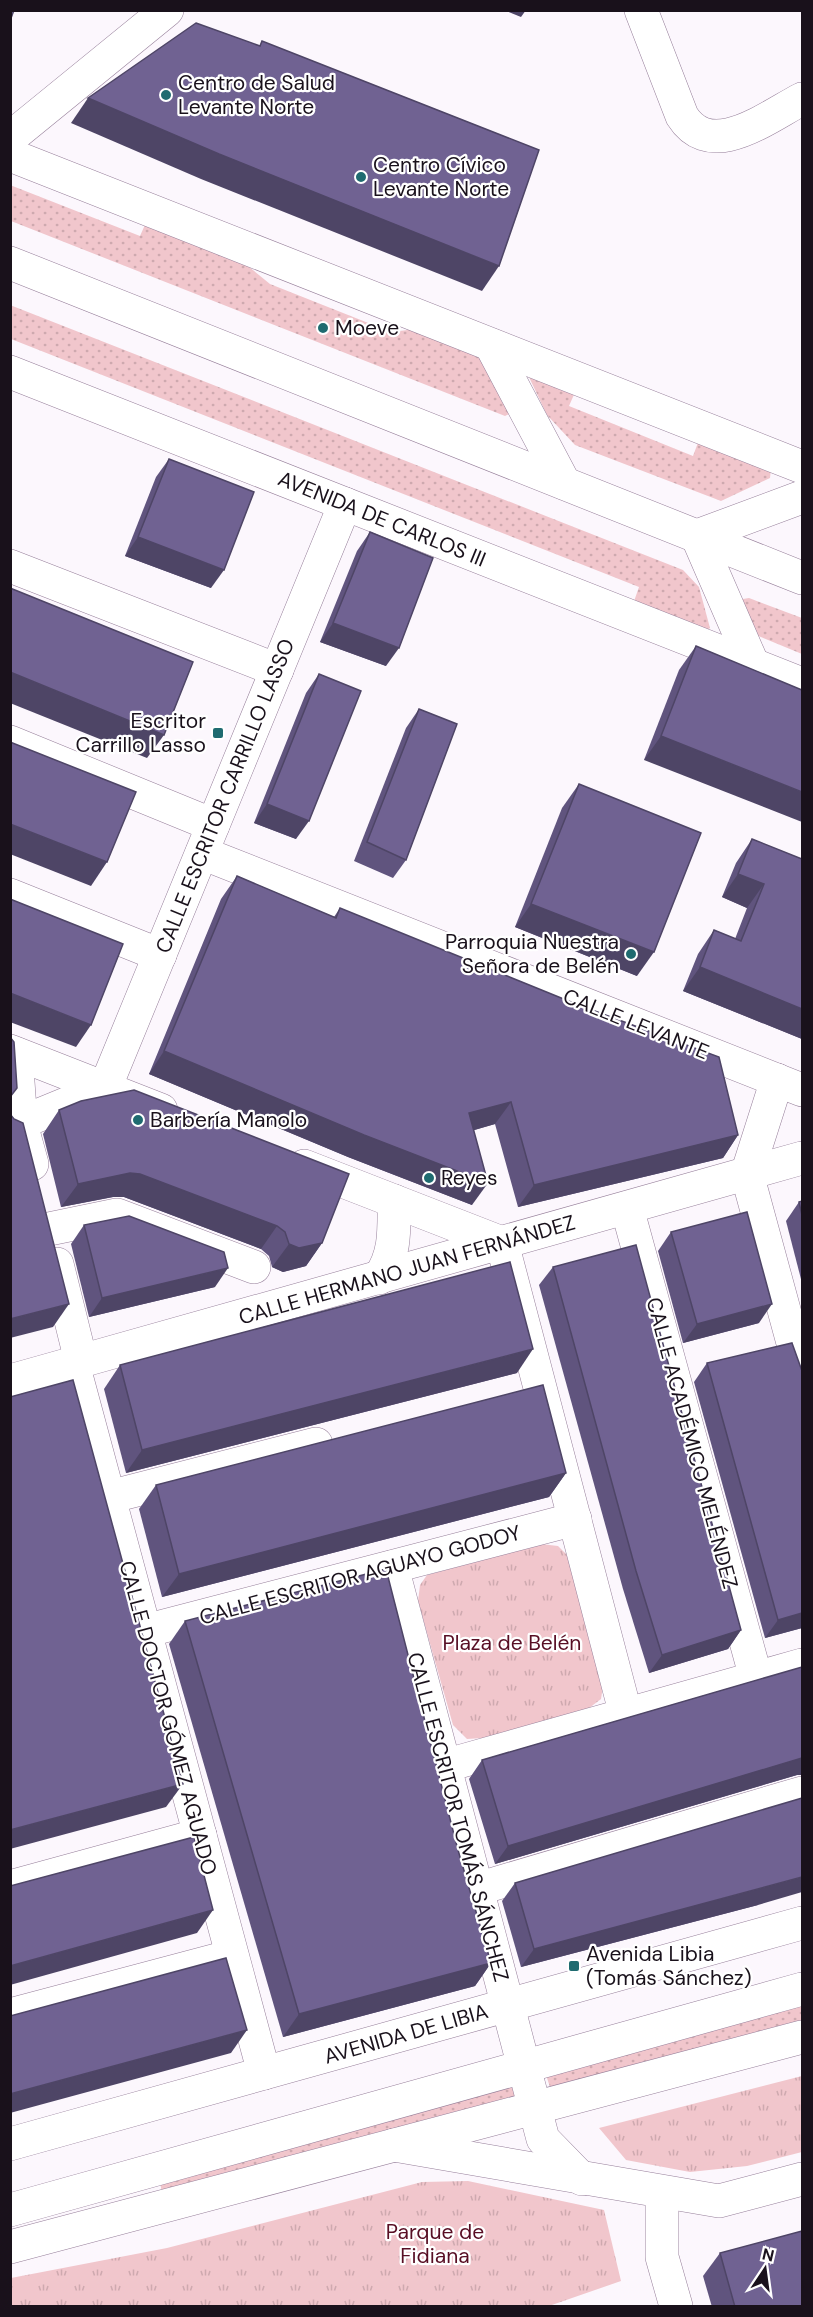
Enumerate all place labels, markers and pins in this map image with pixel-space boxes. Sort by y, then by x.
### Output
place label: Centro de Salud Levante Norte [178,69,335,121]
marker: Centro de Salud Levante Norte [159,88,173,102]
place label: Centro Cívico Levante Norte [373,151,509,203]
marker: Centro Cívico Levante Norte [354,170,368,184]
place label: Moeve [335,314,399,342]
marker: Moeve [316,321,330,335]
place label: Escritor Carrillo Lasso [76,707,206,759]
marker: Escritor Carrillo Lasso [211,726,225,740]
place label: Parroquia Nuestra Señora de Belén [445,928,619,980]
marker: Parroquia Nuestra Señora de Belén [624,947,638,961]
place label: Barbería Manolo [150,1106,307,1134]
marker: Barbería Manolo [131,1113,145,1127]
place label: Reyes [441,1164,498,1192]
marker: Reyes [422,1171,436,1185]
place label: Avenida Libia (Tomás Sánchez) [586,1940,752,1992]
marker: Avenida Libia (Tomás Sánchez) [567,1959,581,1973]

